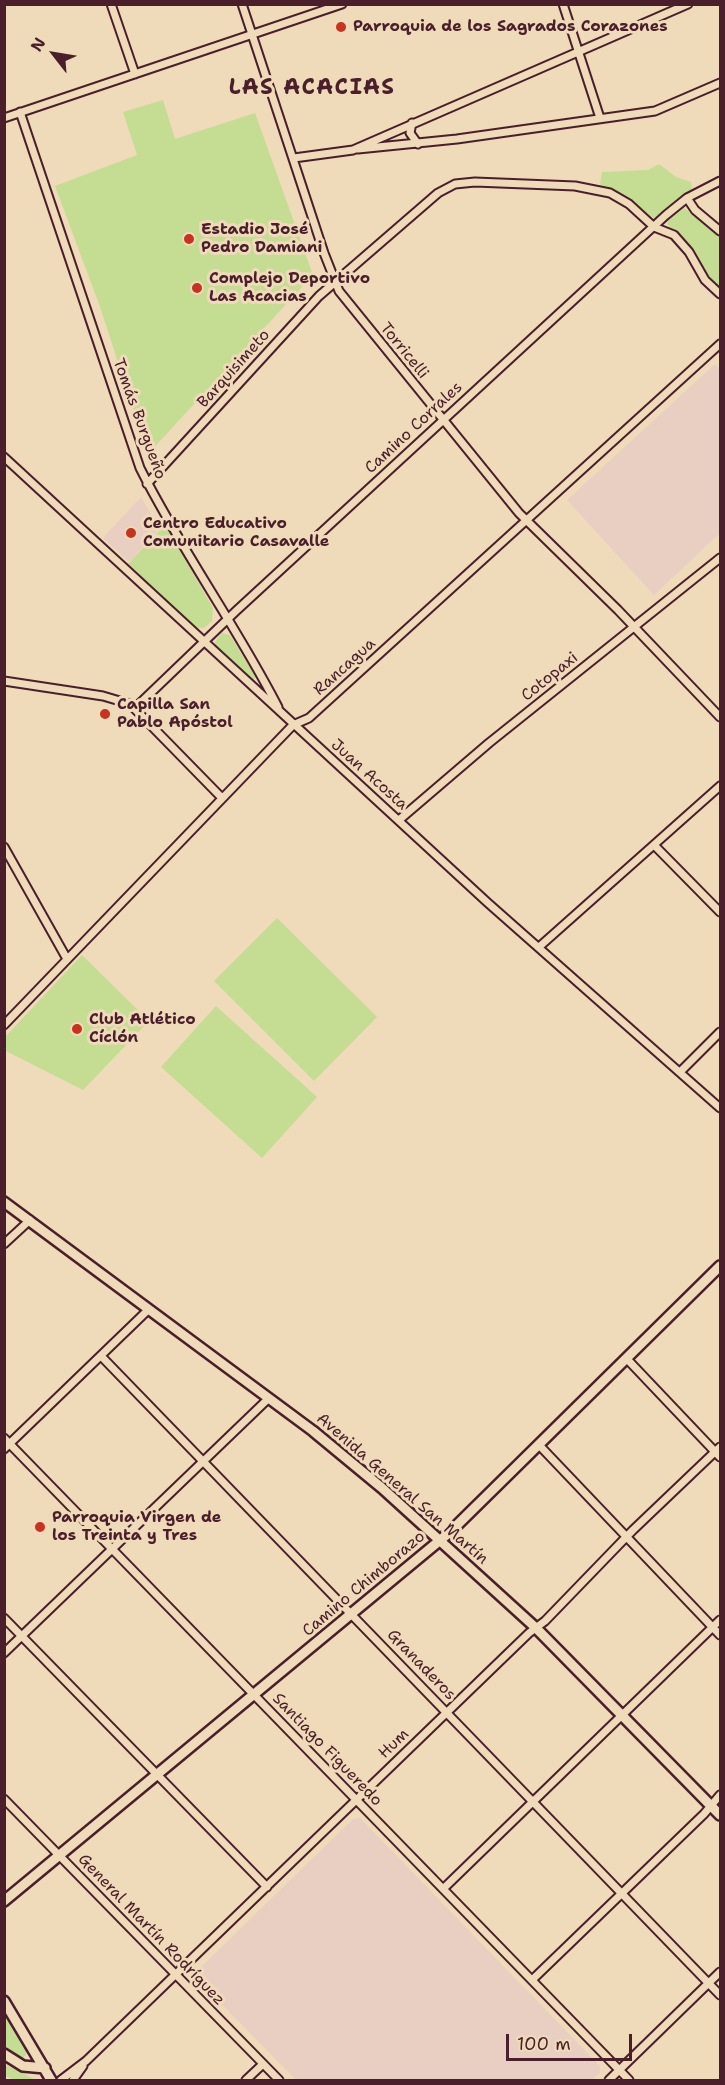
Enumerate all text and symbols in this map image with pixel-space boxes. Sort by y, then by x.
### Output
place label: Parroquia de los Sagrados Corazones [353,17,668,37]
marker: Parroquia de los Sagrados Corazones [334,20,348,34]
north arrow [24,24,84,84]
text: N [26,34,50,55]
district label: LAS ACACIAS [229,75,395,101]
place label: Estadio José Pedro Damiani [201,220,322,258]
marker: Estadio José Pedro Damiani [182,232,196,246]
place label: Complejo Deportivo Las Acacias [209,269,370,307]
marker: Complejo Deportivo Las Acacias [190,281,204,295]
street label: Torricelli [376,319,432,383]
street label: Barquisimeto [194,326,274,412]
street label: Tomás Burgueño [108,356,170,482]
street label: Camino Corrales [361,378,467,478]
place label: Centro Educativo Comunitario Casavalle [143,514,329,552]
marker: Centro Educativo Comunitario Casavalle [124,526,138,540]
street label: Rancagua [310,634,380,700]
street label: Cotopaxi [518,648,582,706]
place label: Capilla San Pablo Apóstol [117,695,233,733]
marker: Capilla San Pablo Apóstol [98,707,112,721]
street label: Juan Acosta [327,735,411,815]
place label: Club Atlético Cíclón [89,1010,196,1048]
marker: Club Atlético Cíclón [70,1022,84,1036]
street label: Avenida General San Martín [312,1409,492,1569]
place label: Parroquia Virgen de los Treinta y Tres [52,1508,221,1546]
marker: Parroquia Virgen de los Treinta y Tres [33,1520,47,1534]
street label: Camino Chimborazo [299,1527,429,1641]
street label: Granaderos [382,1626,460,1704]
street label: Santiago Figueredo [268,1690,386,1810]
street label: Hum [375,1725,413,1763]
street label: General Martín Rodríguez [74,1850,228,2010]
scale bar [509,2022,635,2060]
text: 100 m [517,2032,571,2056]

